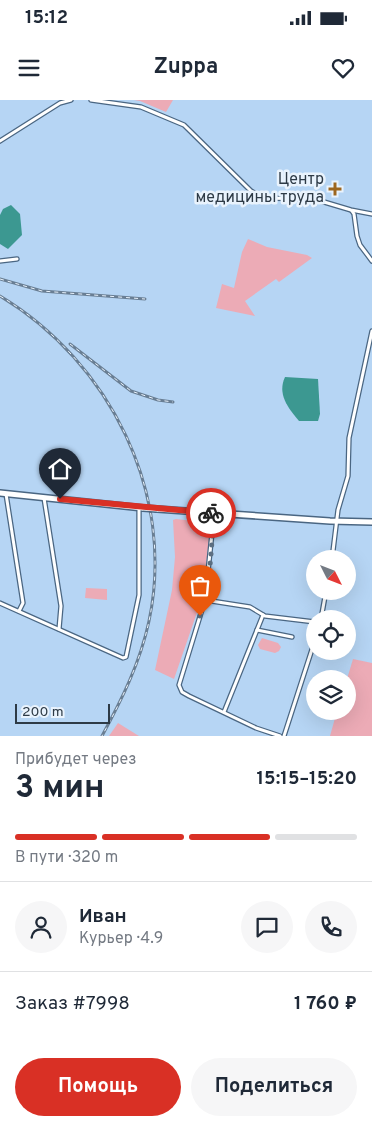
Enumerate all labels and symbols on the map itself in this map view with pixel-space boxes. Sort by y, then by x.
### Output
place label: Центр медицины труда [195,170,324,208]
marker: Центр медицины труда [328,182,342,196]
pin [39,448,81,499]
courier [186,488,236,538]
north arrow [306,550,356,600]
pin [179,565,221,616]
scale bar [15,701,110,724]

